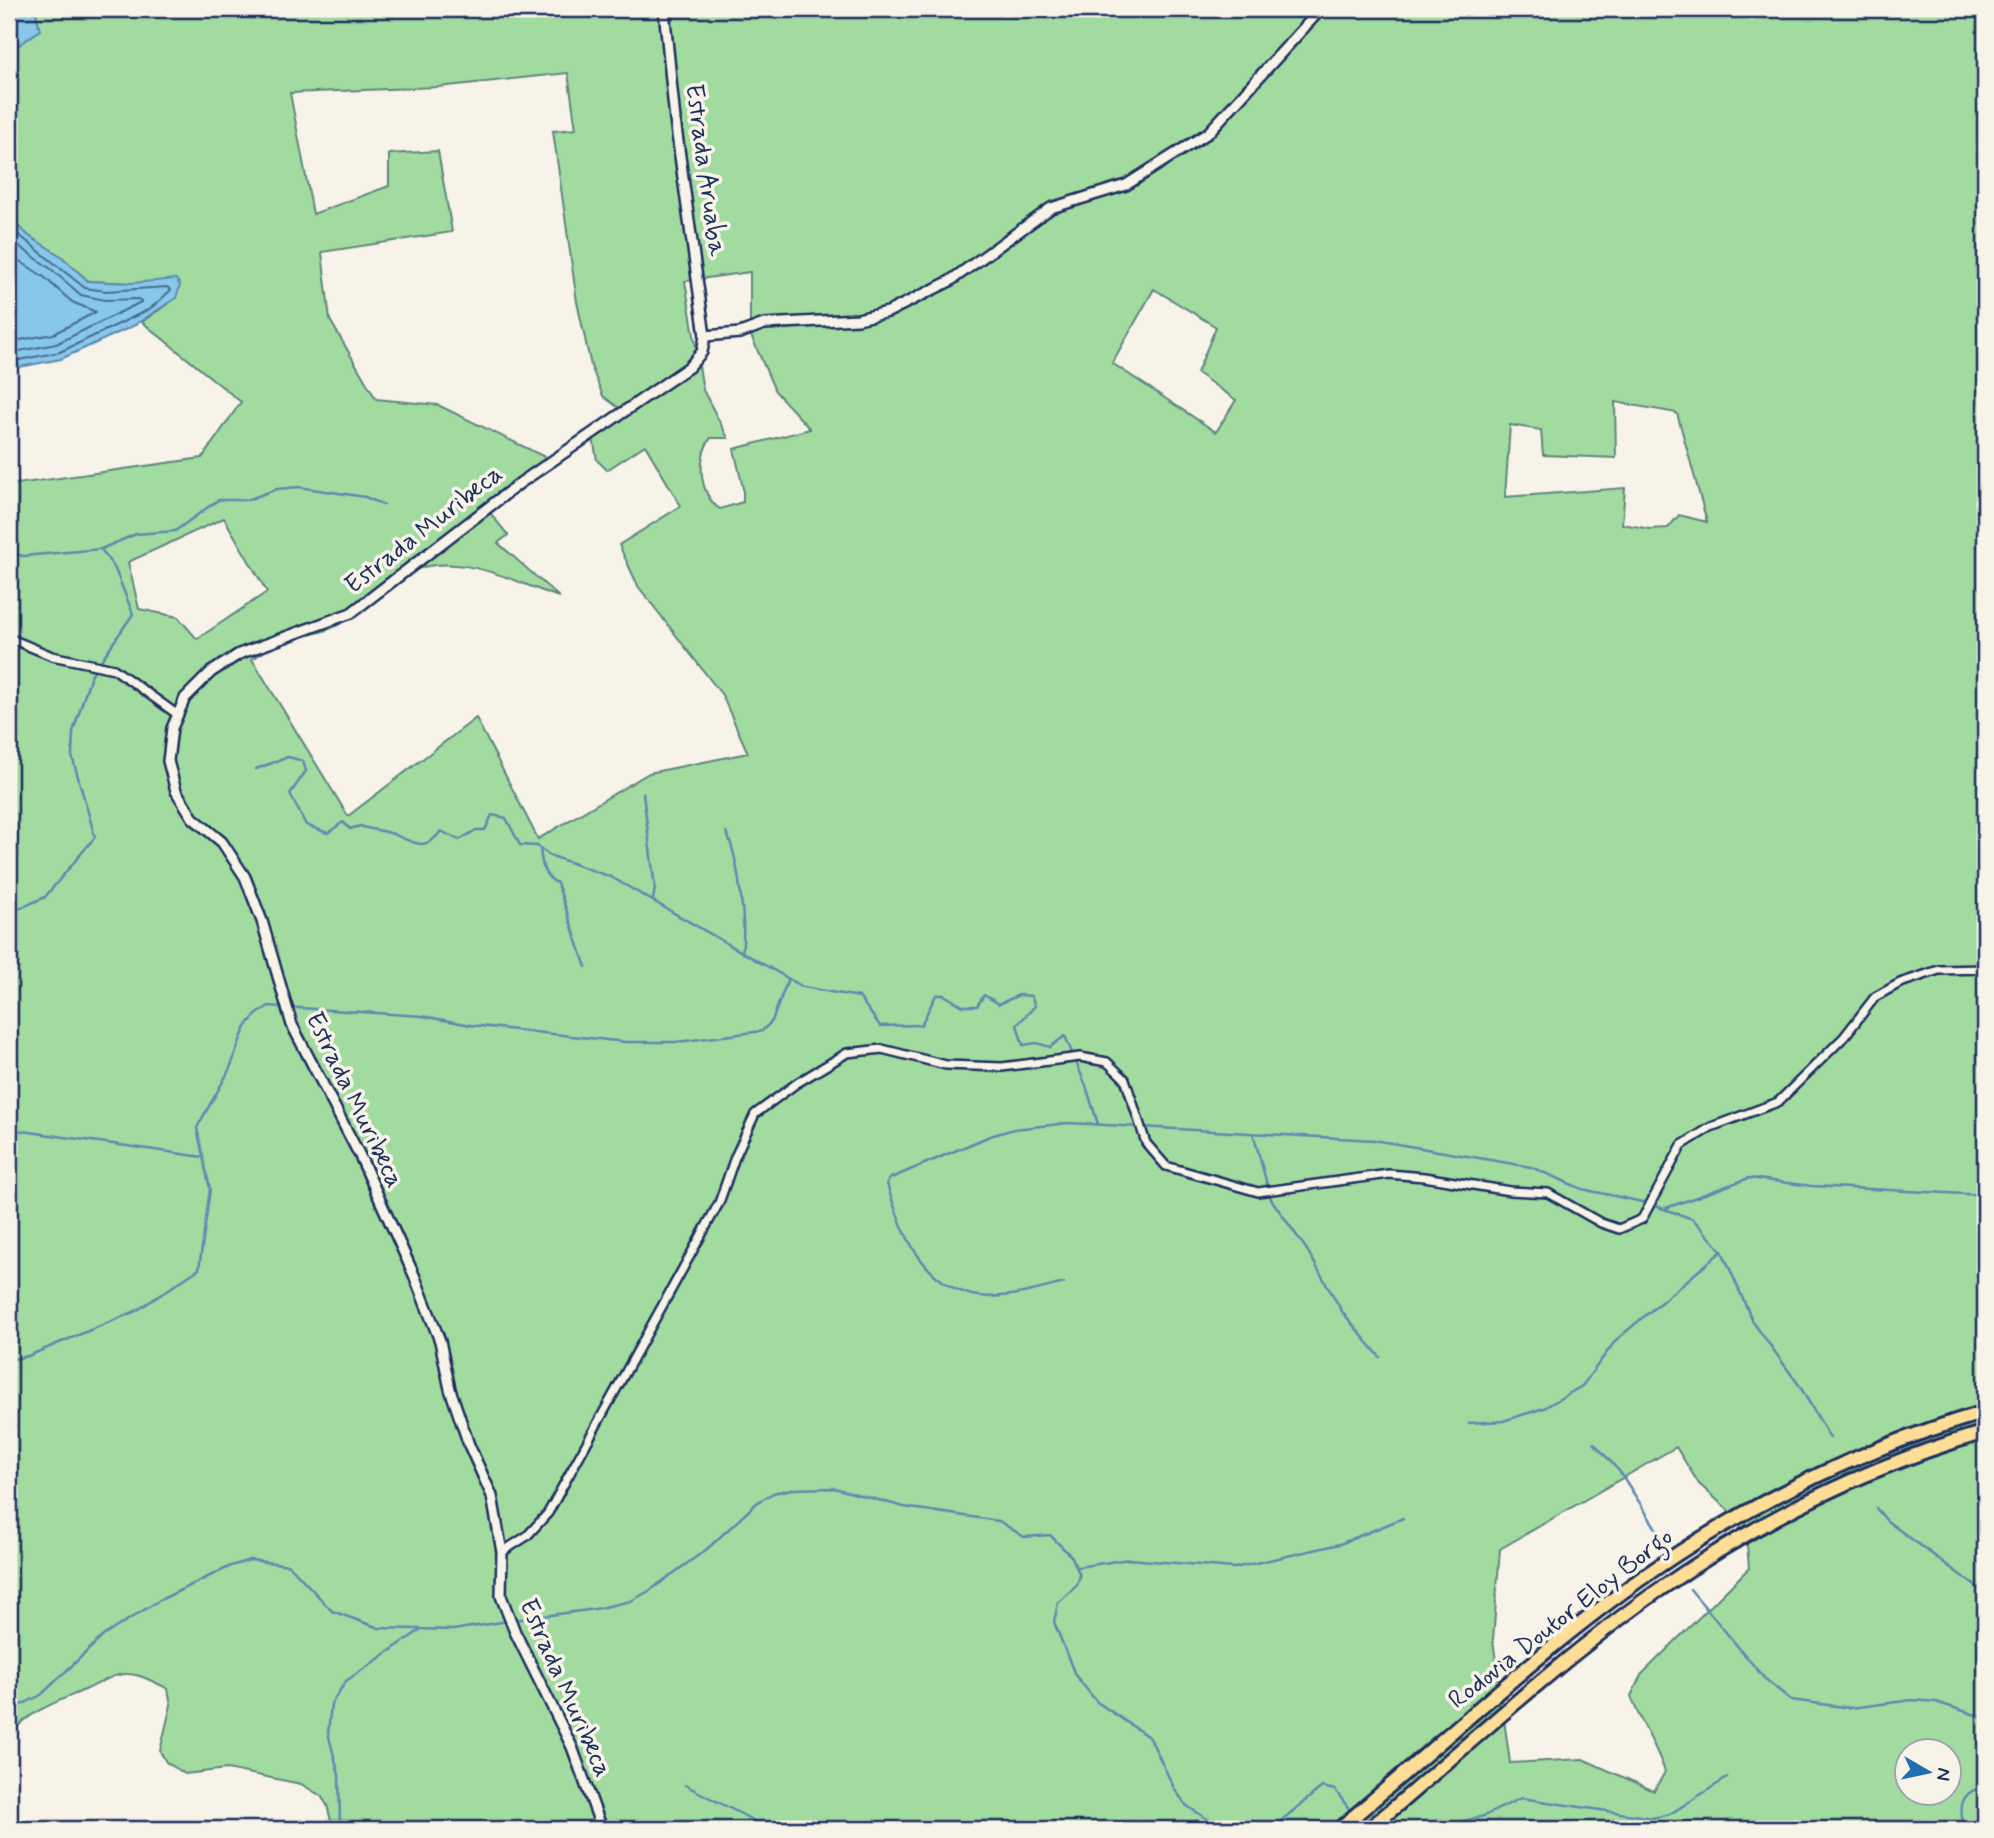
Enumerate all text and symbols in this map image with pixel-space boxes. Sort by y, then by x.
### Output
street label: Estrada Aruaba [676,82,734,259]
street label: Estrada Muribeca [338,458,510,602]
street label: Estrada Muribeca [297,1006,411,1194]
street label: Rodovia Doutor Eloy Borgo [1442,1521,1682,1720]
street label: Estrada Muribeca [510,1594,620,1782]
north arrow [1892,1736,1962,1806]
text: N [1930,1766,1957,1783]

